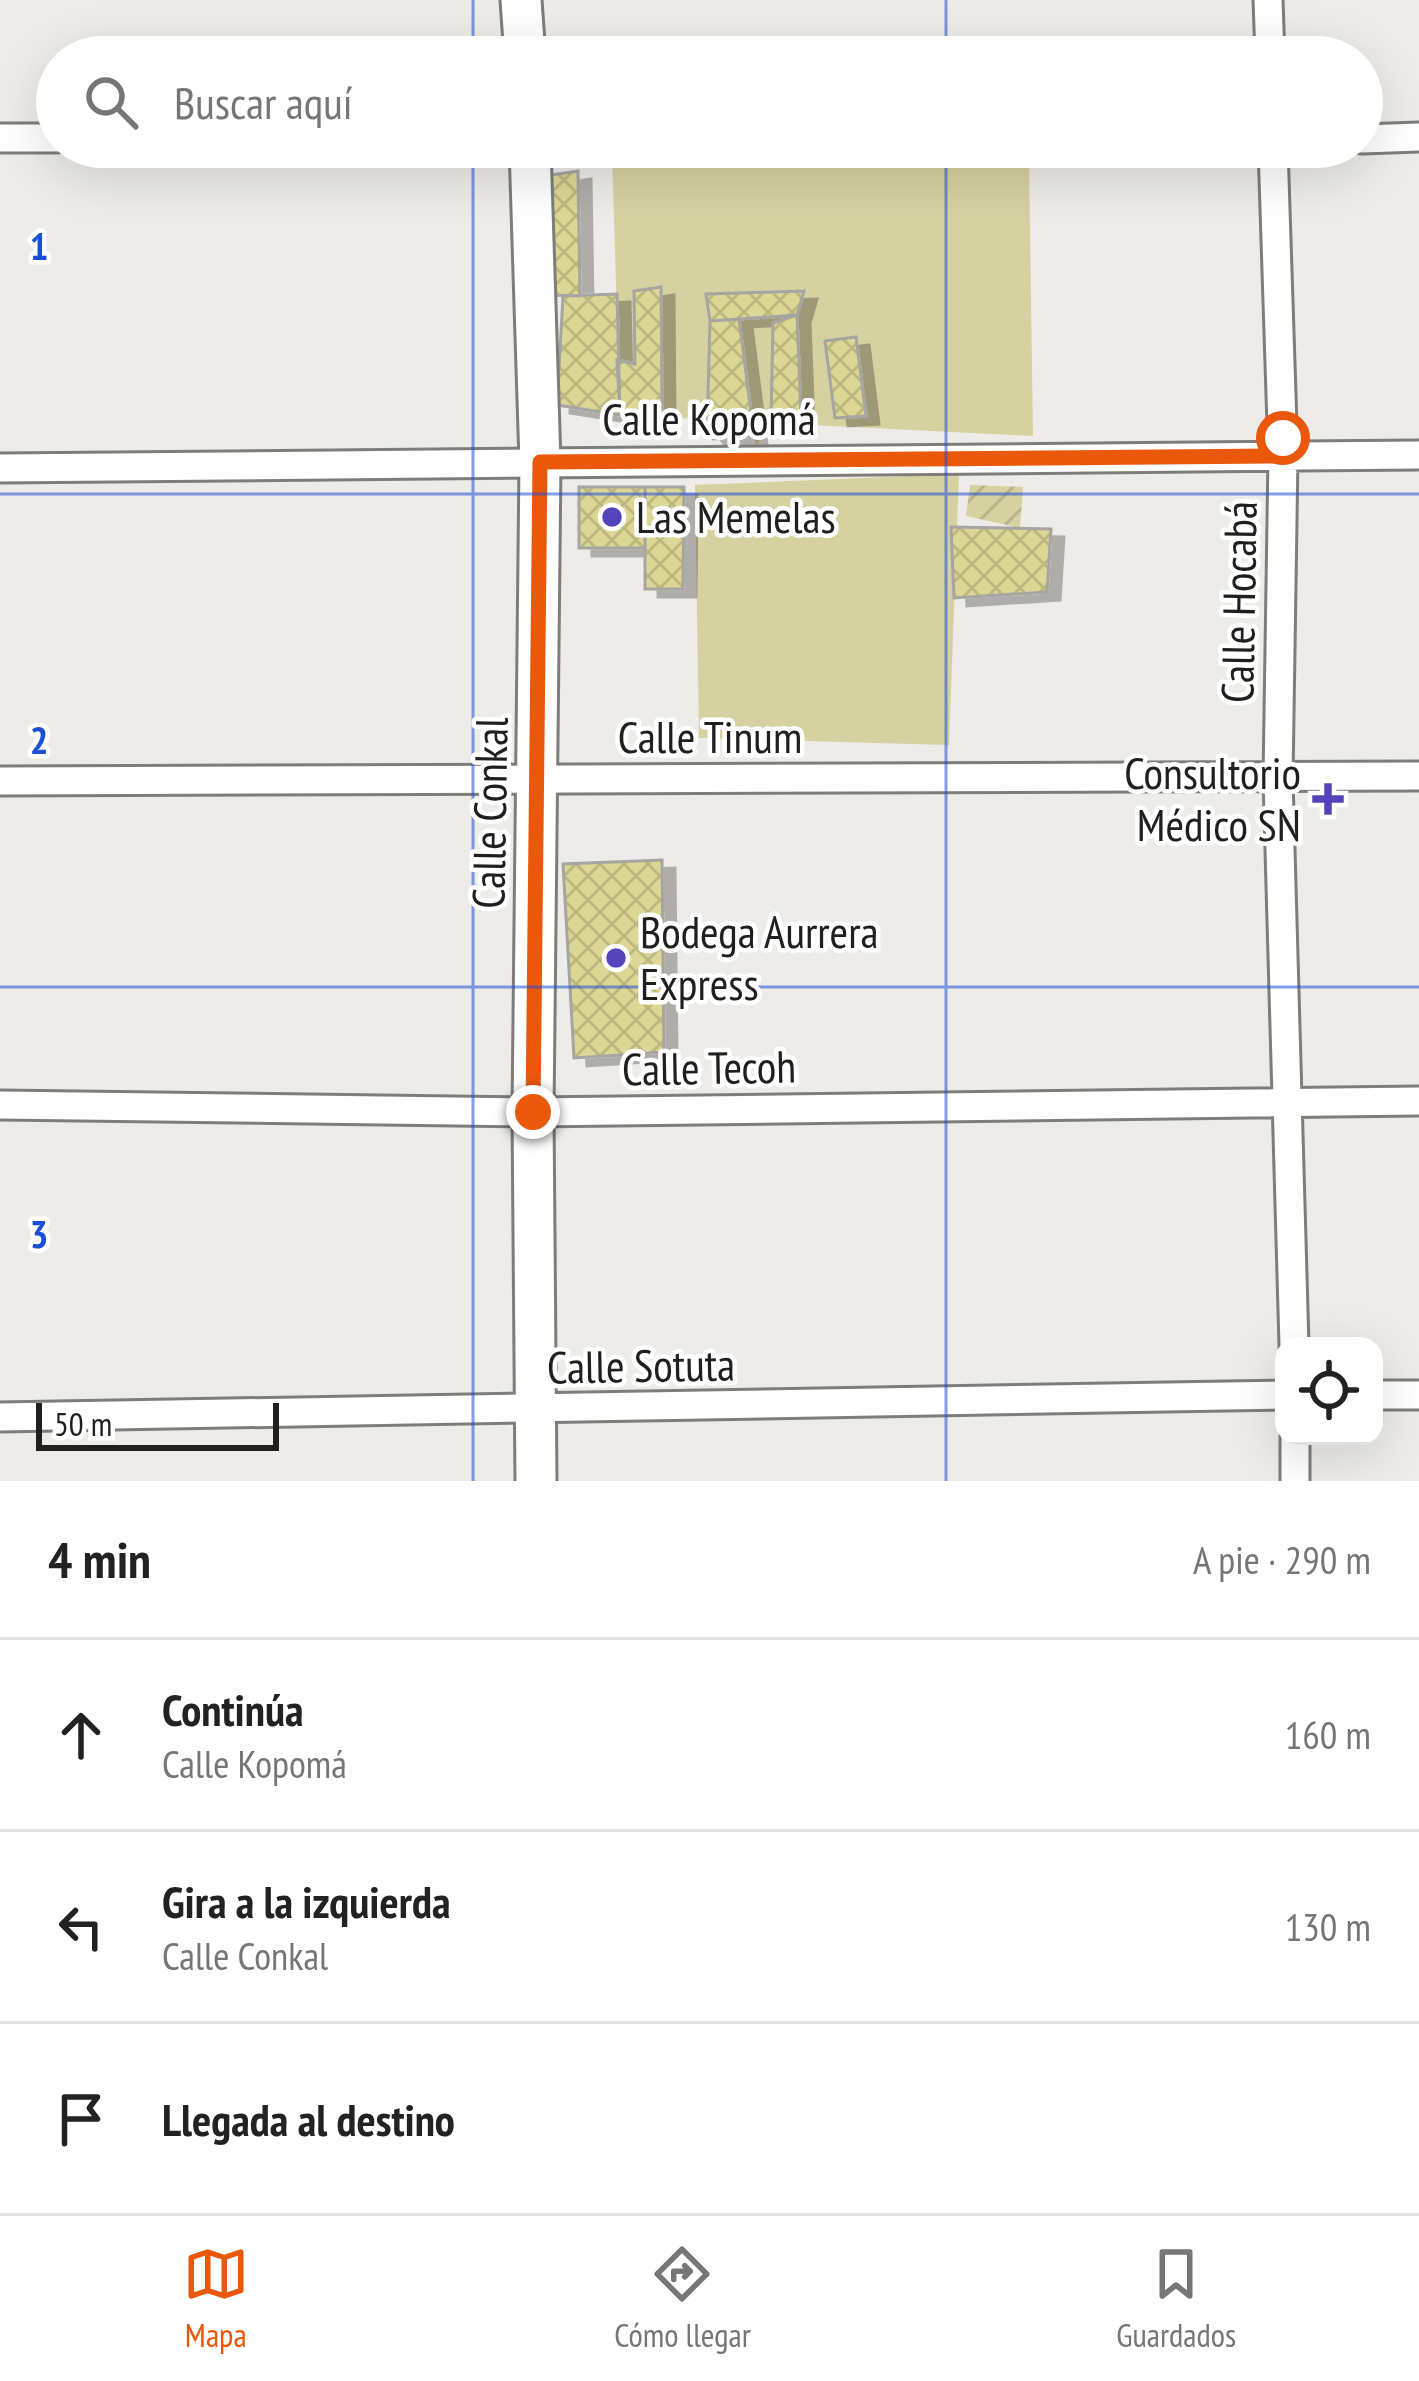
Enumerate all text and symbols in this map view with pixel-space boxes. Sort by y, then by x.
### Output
search box [36,36,1383,168]
icon: search [78,69,144,135]
text: Buscar aquí [174,73,353,131]
text: 1 [30,220,48,271]
street label: Calle Kopomá [602,389,816,447]
route start [1256,411,1310,465]
place label: Las Memelas [636,487,836,545]
street label: Calle Hocabá [1207,500,1269,704]
marker: Las Memelas [599,504,625,530]
street label: Calle Tinum [618,707,802,765]
text: 2 [30,714,48,765]
street label: Calle Conkal [458,716,520,909]
place label: Consultorio Médico SN [1124,743,1301,853]
marker: Consultorio Médico SN [1312,783,1344,815]
place label: Bodega Aurrera Express [640,902,879,1012]
marker: Bodega Aurrera Express [603,945,629,971]
street label: Calle Tecoh [621,1036,797,1098]
route end [506,1085,560,1139]
text: 3 [30,1208,48,1259]
street label: Calle Sotuta [546,1334,736,1396]
map controls [1275,1337,1383,1445]
button: locate [1275,1337,1383,1445]
scale bar [36,1397,279,1450]
text: 50 m [54,1402,112,1445]
text: 4 min [48,1526,151,1592]
text: A pie · 290 m [1193,1534,1371,1585]
text: Continúa [162,1680,304,1738]
icon: ahead [48,1702,114,1768]
text: 160 m [1285,1709,1371,1760]
text: Calle Kopomá [162,1738,347,1789]
text: Gira a la izquierda [162,1872,451,1930]
icon: left [48,1894,114,1960]
text: 130 m [1285,1901,1371,1952]
text: Calle Conkal [162,1930,328,1981]
icon: arrive [48,2086,114,2152]
text: Llegada al destino [162,2090,455,2148]
tab: Mapa [183,2241,249,2356]
tab: Cómo llegar [614,2241,751,2356]
tab: Guardados [1116,2241,1236,2356]

